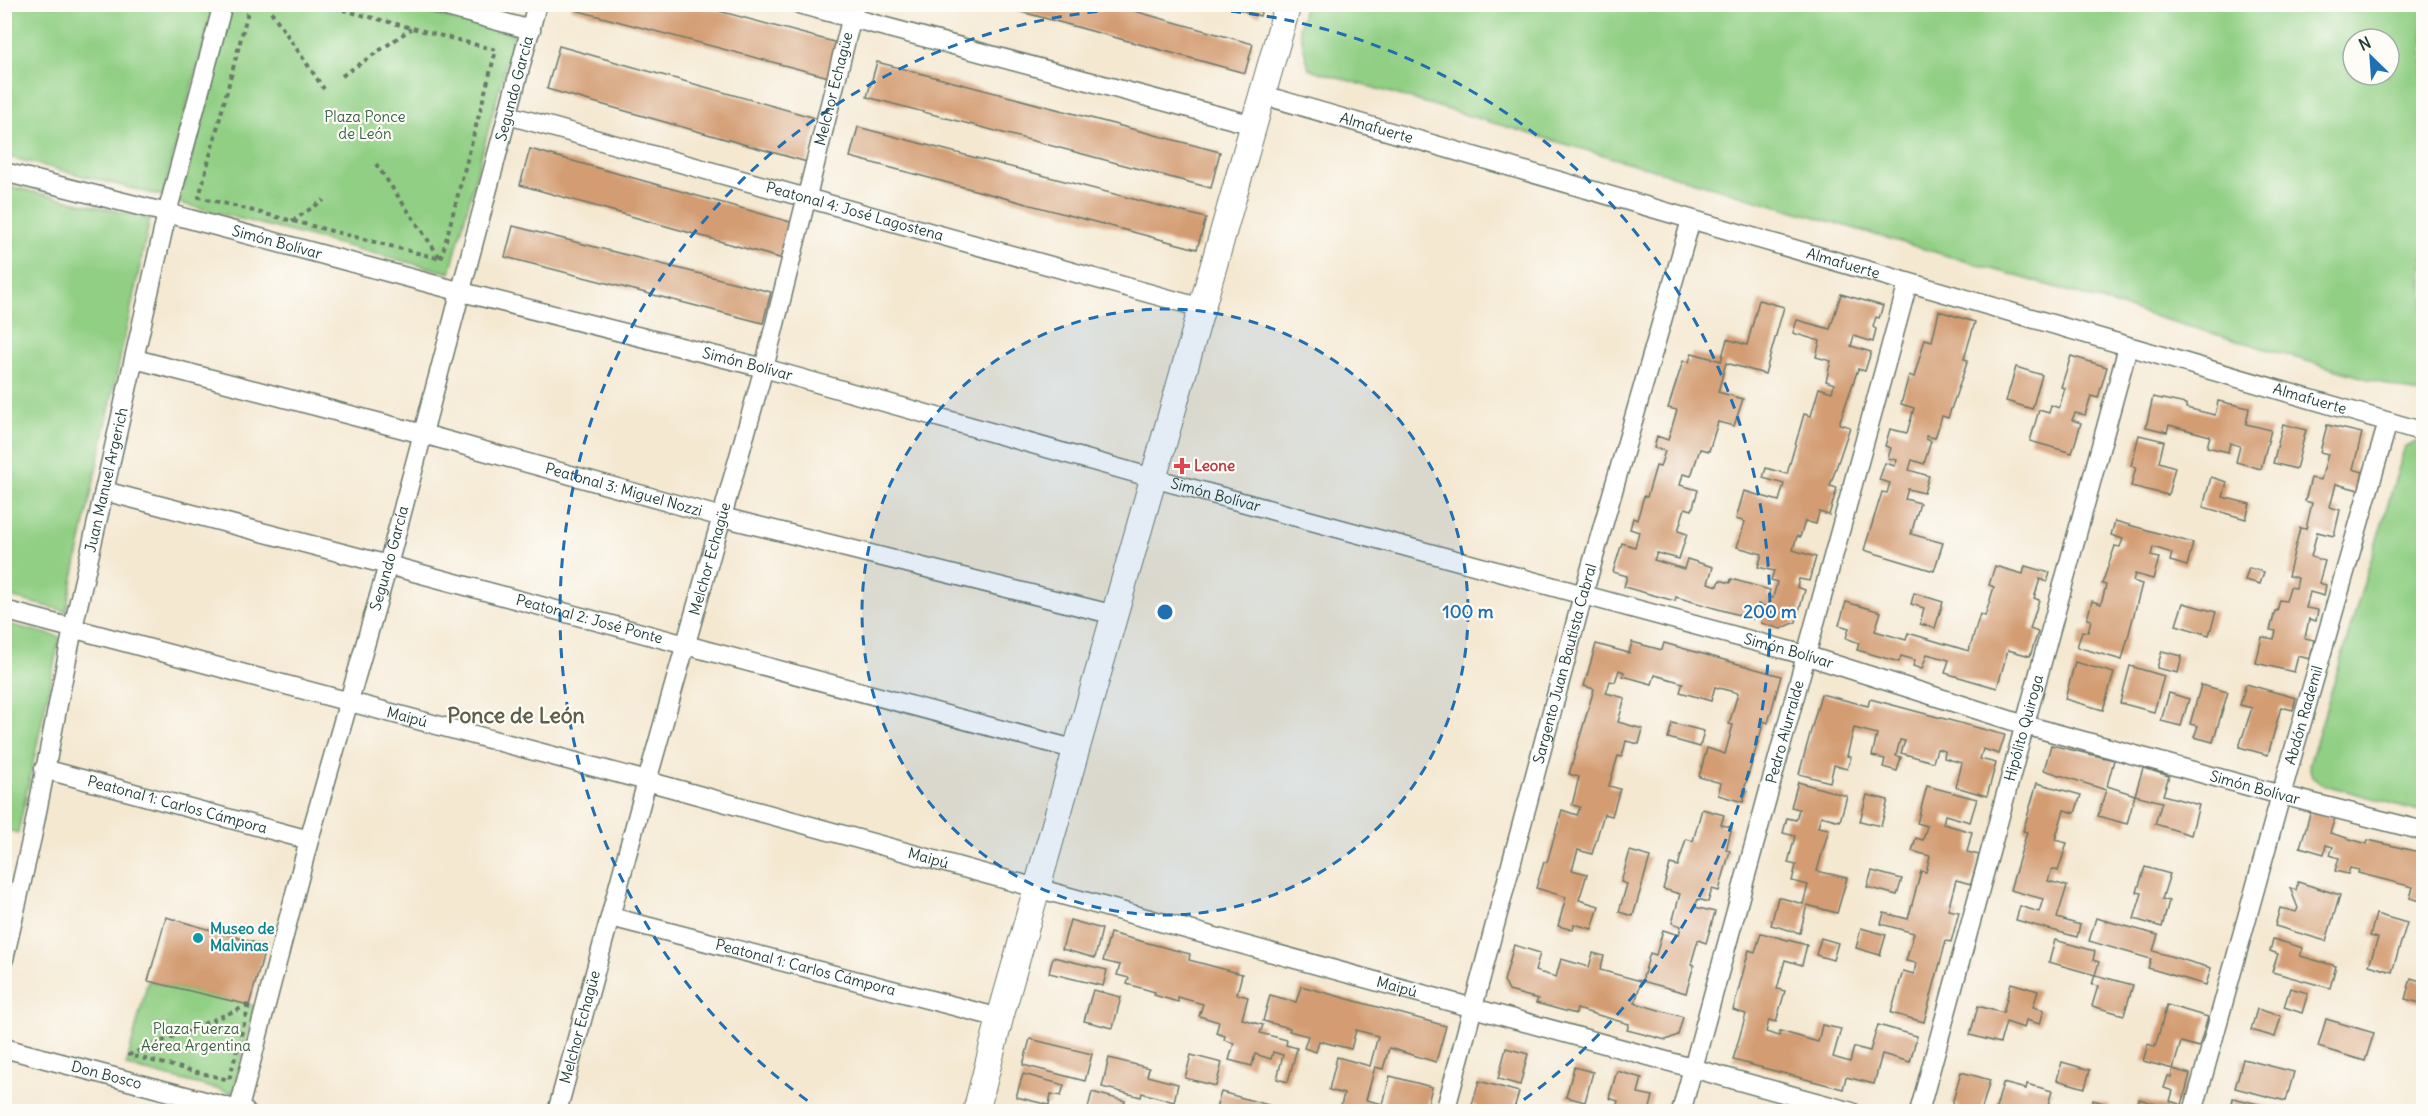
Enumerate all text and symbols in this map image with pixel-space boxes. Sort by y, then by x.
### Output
north arrow [2341,27,2401,87]
street label: Melchor Echagüe [810,30,857,148]
text: N [2355,32,2374,55]
street label: Segundo García [491,34,537,143]
park label: Plaza Ponce de León [324,107,406,143]
street label: Almafuerte [1338,108,1415,147]
street label: Peatonal 4: José Lagostena [764,177,946,245]
street label: Simón Bolívar [230,221,324,263]
street label: Almafuerte [1804,243,1882,283]
street label: Simón Bolívar [701,343,795,385]
street label: Almafuerte [2271,379,2349,418]
street label: Juan Manuel Argerich [80,405,132,554]
place label: Leone [1194,456,1235,475]
street label: Peatonal 3: Miguel Nozzi [543,458,705,520]
marker: Leone [1175,459,1189,473]
street label: Simón Bolívar [1169,473,1263,516]
street label: Melchor Echagüe [684,500,734,617]
street label: Segundo García [365,503,412,613]
street label: Sargento Juan Bautista Cabral [1528,561,1601,766]
street label: Peatonal 2: José Ponte [514,590,665,647]
text: 100 m [1443,600,1494,623]
text: 200 m [1743,600,1797,623]
centre of rings [1155,602,1175,622]
street label: Simón Bolívar [1742,629,1836,673]
street label: Abdón Rademil [2280,663,2327,767]
street label: Hipólito Quiroga [2000,672,2047,783]
street label: Pedro Alurralde [1761,678,1808,786]
street label: Maipú [385,702,430,731]
district label: Ponce de León [447,702,585,729]
street label: Simón Bolívar [2208,766,2302,808]
street label: Peatonal 1: Carlos Cámpora [85,771,270,838]
street label: Maipú [906,843,951,872]
place label: Museo de Malvinas [210,919,275,955]
marker: Museo de Malvinas [191,931,205,945]
street label: Peatonal 1: Carlos Cámpora [714,935,898,1000]
street label: Melchor Echagüe [555,968,604,1086]
street label: Maipú [1375,972,1420,1001]
park label: Plaza Fuerza Aérea Argentina [141,1019,251,1055]
street label: Don Bosco [69,1056,144,1093]

